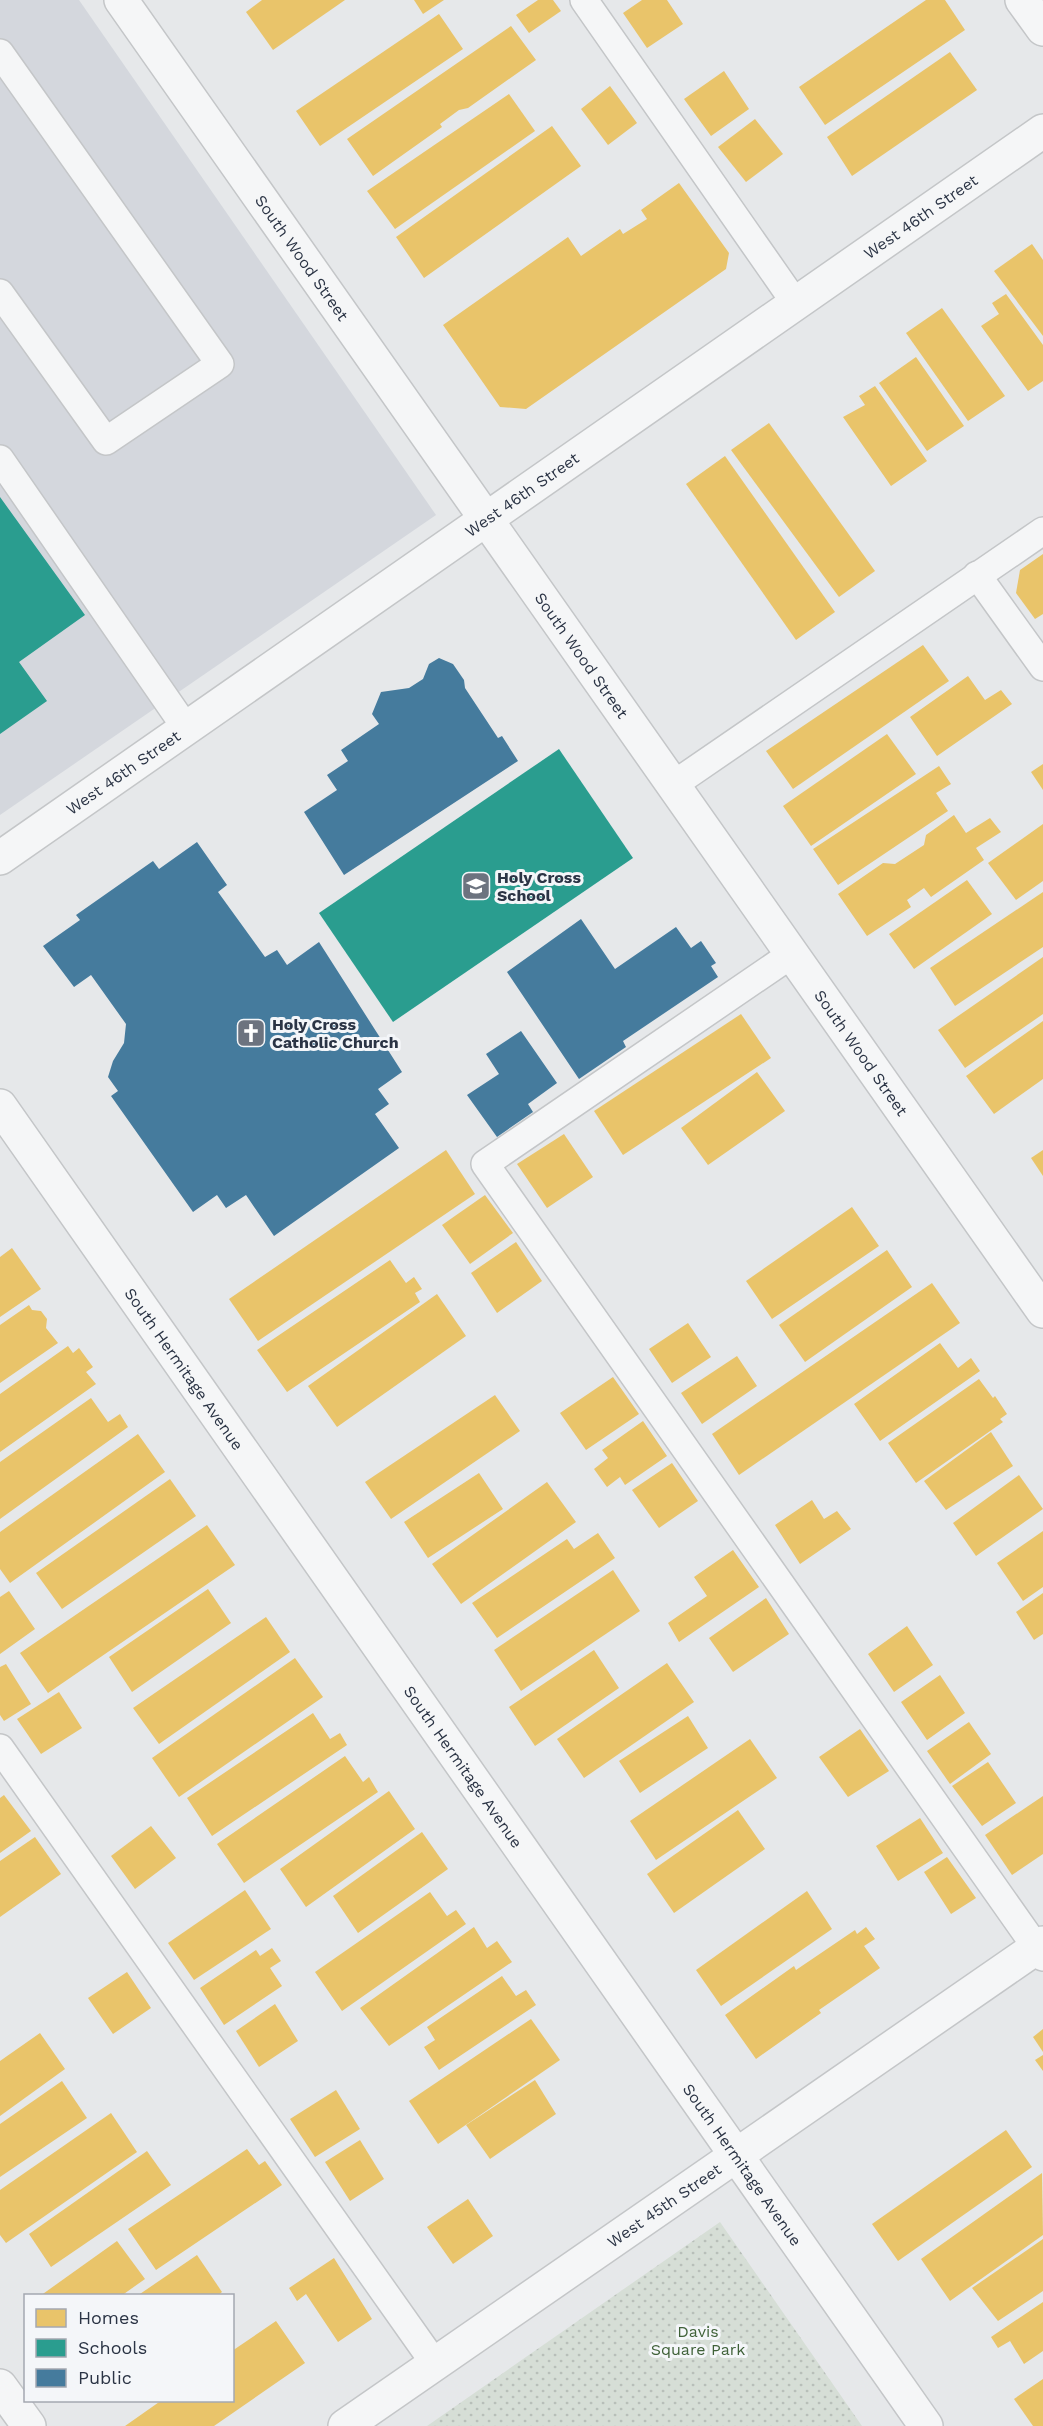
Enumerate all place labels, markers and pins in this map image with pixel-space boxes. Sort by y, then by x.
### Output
place label: Holy Cross School [497,868,581,905]
school or university icon: Holy Cross School [460,870,492,902]
place label: Holy Cross Catholic Church [272,1015,399,1052]
church icon: Holy Cross Catholic Church [235,1017,267,1049]

